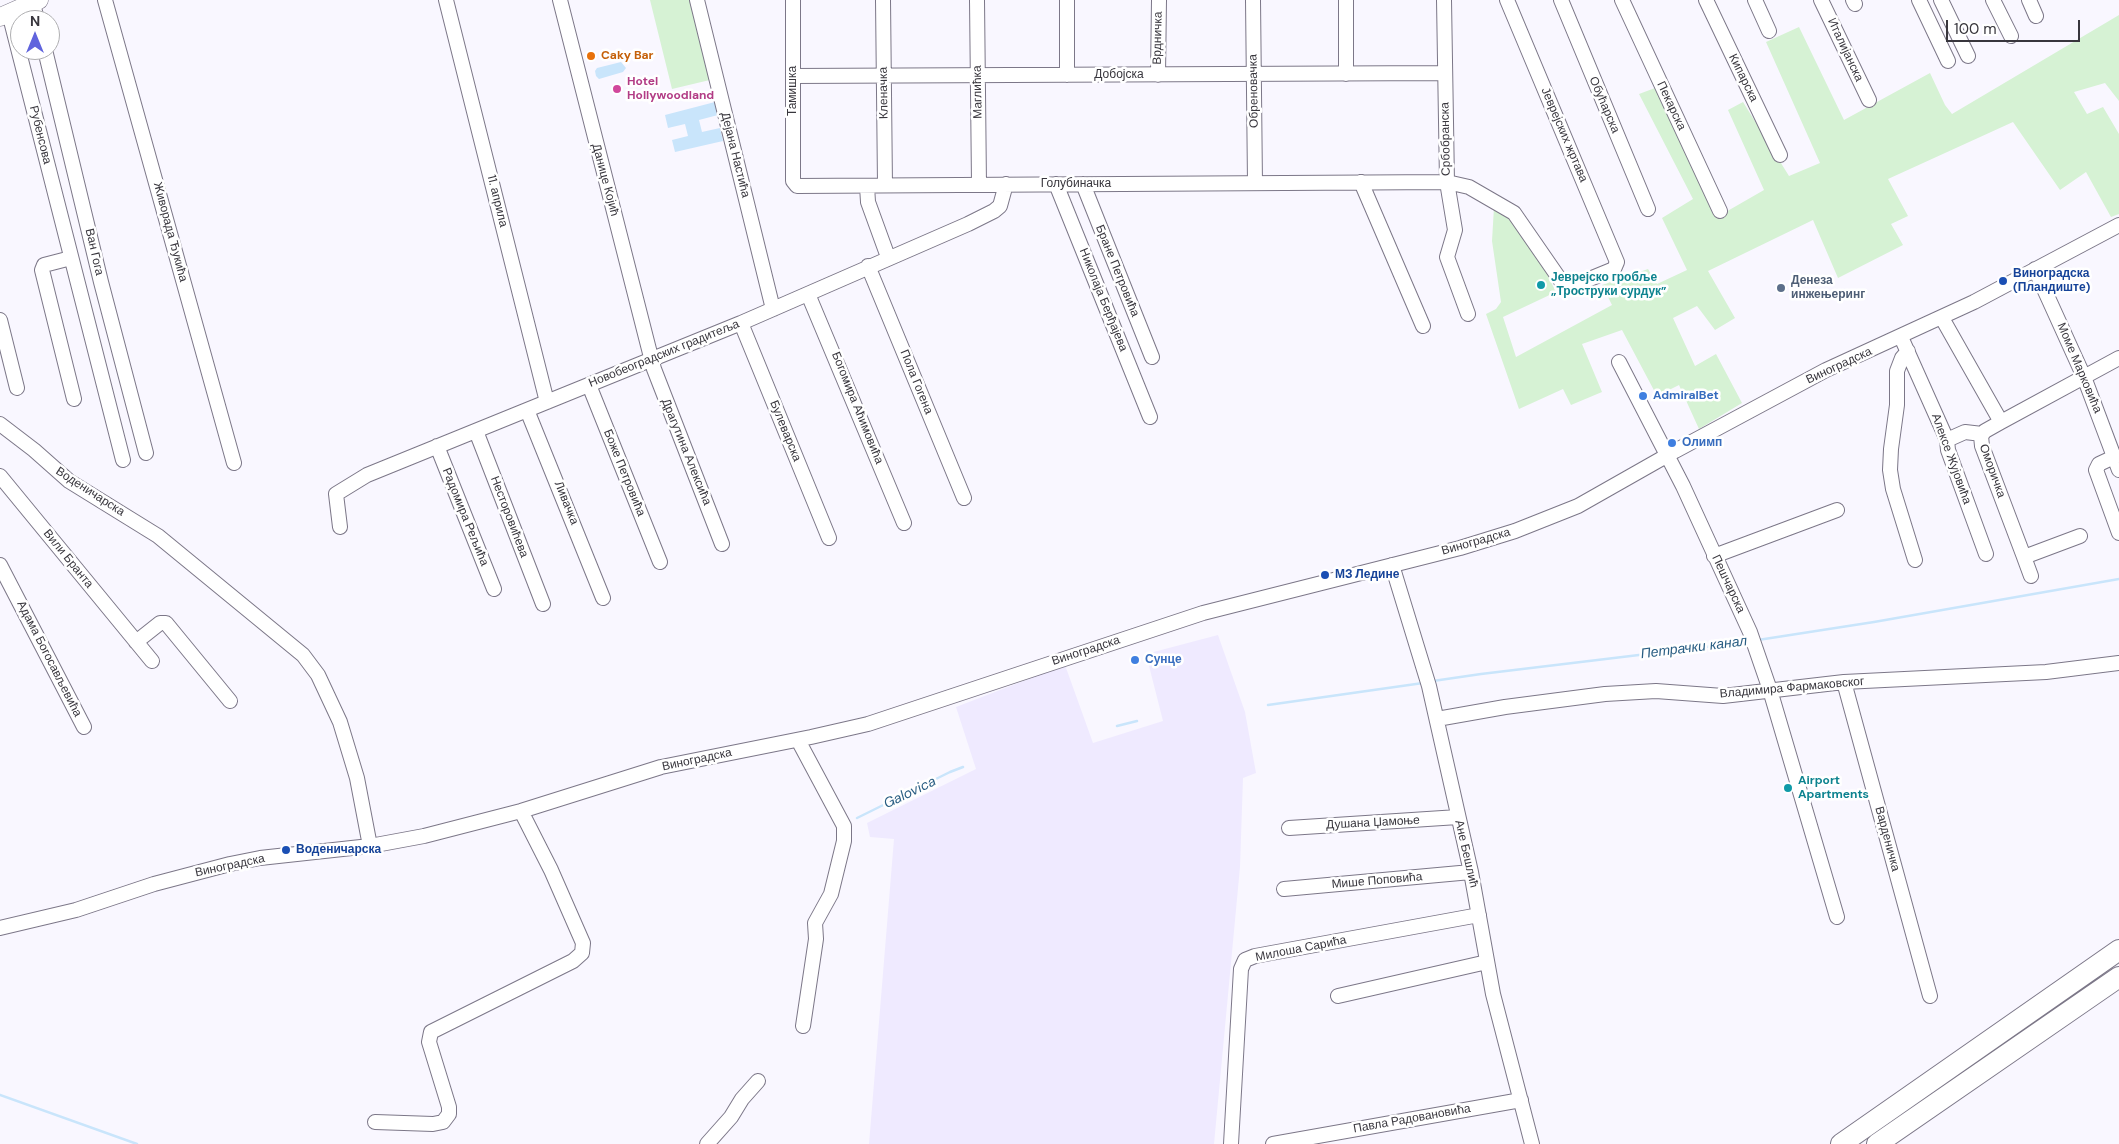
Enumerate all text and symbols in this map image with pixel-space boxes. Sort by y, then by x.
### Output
north arrow [10,10,60,60]
scale bar [1949,10,2083,42]
street label: Врдничка [1150,11,1166,65]
text: N [30,12,40,30]
street label: Италијанска [1824,16,1866,84]
text: 100 m [1954,19,1997,39]
place label: Caky Bar [601,49,653,63]
marker: Caky Bar [585,50,597,62]
street label: Кипарска [1725,52,1761,104]
street label: Обреновачка [1246,54,1262,128]
street label: Маглићка [970,65,986,119]
street label: Тамишка [786,66,800,116]
street label: Кленачка [876,67,892,119]
street label: Добојска [1094,68,1144,82]
place label: Hotel Hollywoodland [627,75,714,103]
street label: Обућарска [1586,75,1622,135]
street label: Пекарска [1653,79,1689,133]
marker: Hotel Hollywoodland [611,83,623,95]
street label: Јеврејских жртава [1538,85,1590,185]
street label: Србобранска [1438,102,1454,176]
street label: Рубенсова [26,104,54,166]
street label: Дејана Настића [717,111,753,199]
street label: Данице Којић [588,142,622,218]
street label: 11. априла [484,173,510,229]
street label: Голубиначка [1041,177,1111,191]
street label: Живорада Ђукића [150,181,190,283]
street label: Бране Петровића [1092,223,1142,319]
street label: Ван Гога [82,227,106,277]
street label: Николаја Берђајева [1076,246,1130,354]
place label: Виноградска (Пландиште) [2013,267,2090,295]
place label: Јеврејско гробље „Троструки сурдук” [1551,271,1667,299]
place label: Денеза инжењеринг [1791,274,1865,302]
marker: Виноградска (Пландиште) [1997,275,2009,287]
marker: Јеврејско гробље „Троструки сурдук” [1535,279,1547,291]
marker: Денеза инжењеринг [1775,282,1787,294]
street label: Новобеоградских градитеља [587,317,741,391]
street label: Моме Марковића [2053,321,2105,415]
street label: Виноградска [1804,344,1874,388]
street label: Пола Гогена [897,348,935,416]
street label: Богомира Аћимовића [828,350,886,466]
place label: AdmiralBet [1653,389,1719,403]
marker: AdmiralBet [1637,390,1649,402]
street label: Драгутина Алексића [658,397,714,507]
street label: Булеварска [766,398,804,464]
street label: Алексе Жујовића [1928,412,1974,506]
street label: Боже Петровића [600,427,648,519]
place label: Олимп [1682,436,1722,450]
marker: Олимп [1666,437,1678,449]
street label: Оморичка [1976,442,2008,500]
street label: Воденичарска [53,464,127,520]
street label: Радомира Рељића [439,466,491,568]
street label: Несторовићева [487,474,531,560]
street label: Ливачка [551,479,581,527]
street label: Виноградска [1440,525,1512,559]
street label: Вили Бранта [40,527,96,591]
street label: Пешчарска [1708,553,1748,615]
place label: МЗ Ледине [1335,568,1399,582]
marker: МЗ Ледине [1319,569,1331,581]
street label: Адама Богосављевића [13,599,85,719]
street label: Виноградска [1050,633,1122,669]
water label: Петрачки канал [1640,633,1748,663]
place label: Сунце [1145,653,1182,667]
marker: Сунце [1129,654,1141,666]
street label: Владимира Фармаковског [1719,675,1865,701]
street label: Виноградска [661,746,733,774]
water label: Galovica [881,773,939,813]
place label: Airport Apartments [1798,774,1869,802]
marker: Airport Apartments [1782,782,1794,794]
street label: Варденичка [1871,805,1903,873]
street label: Душана Џамоње [1326,813,1420,833]
street label: Ане Бешлић [1451,819,1481,889]
place label: Воденичарска [296,843,381,857]
marker: Воденичарска [280,844,292,856]
street label: Виноградска [194,852,266,880]
street label: Мише Поповића [1331,870,1423,892]
street label: Милоша Сарића [1254,933,1348,965]
street label: Павла Радовановића [1352,1102,1472,1136]

